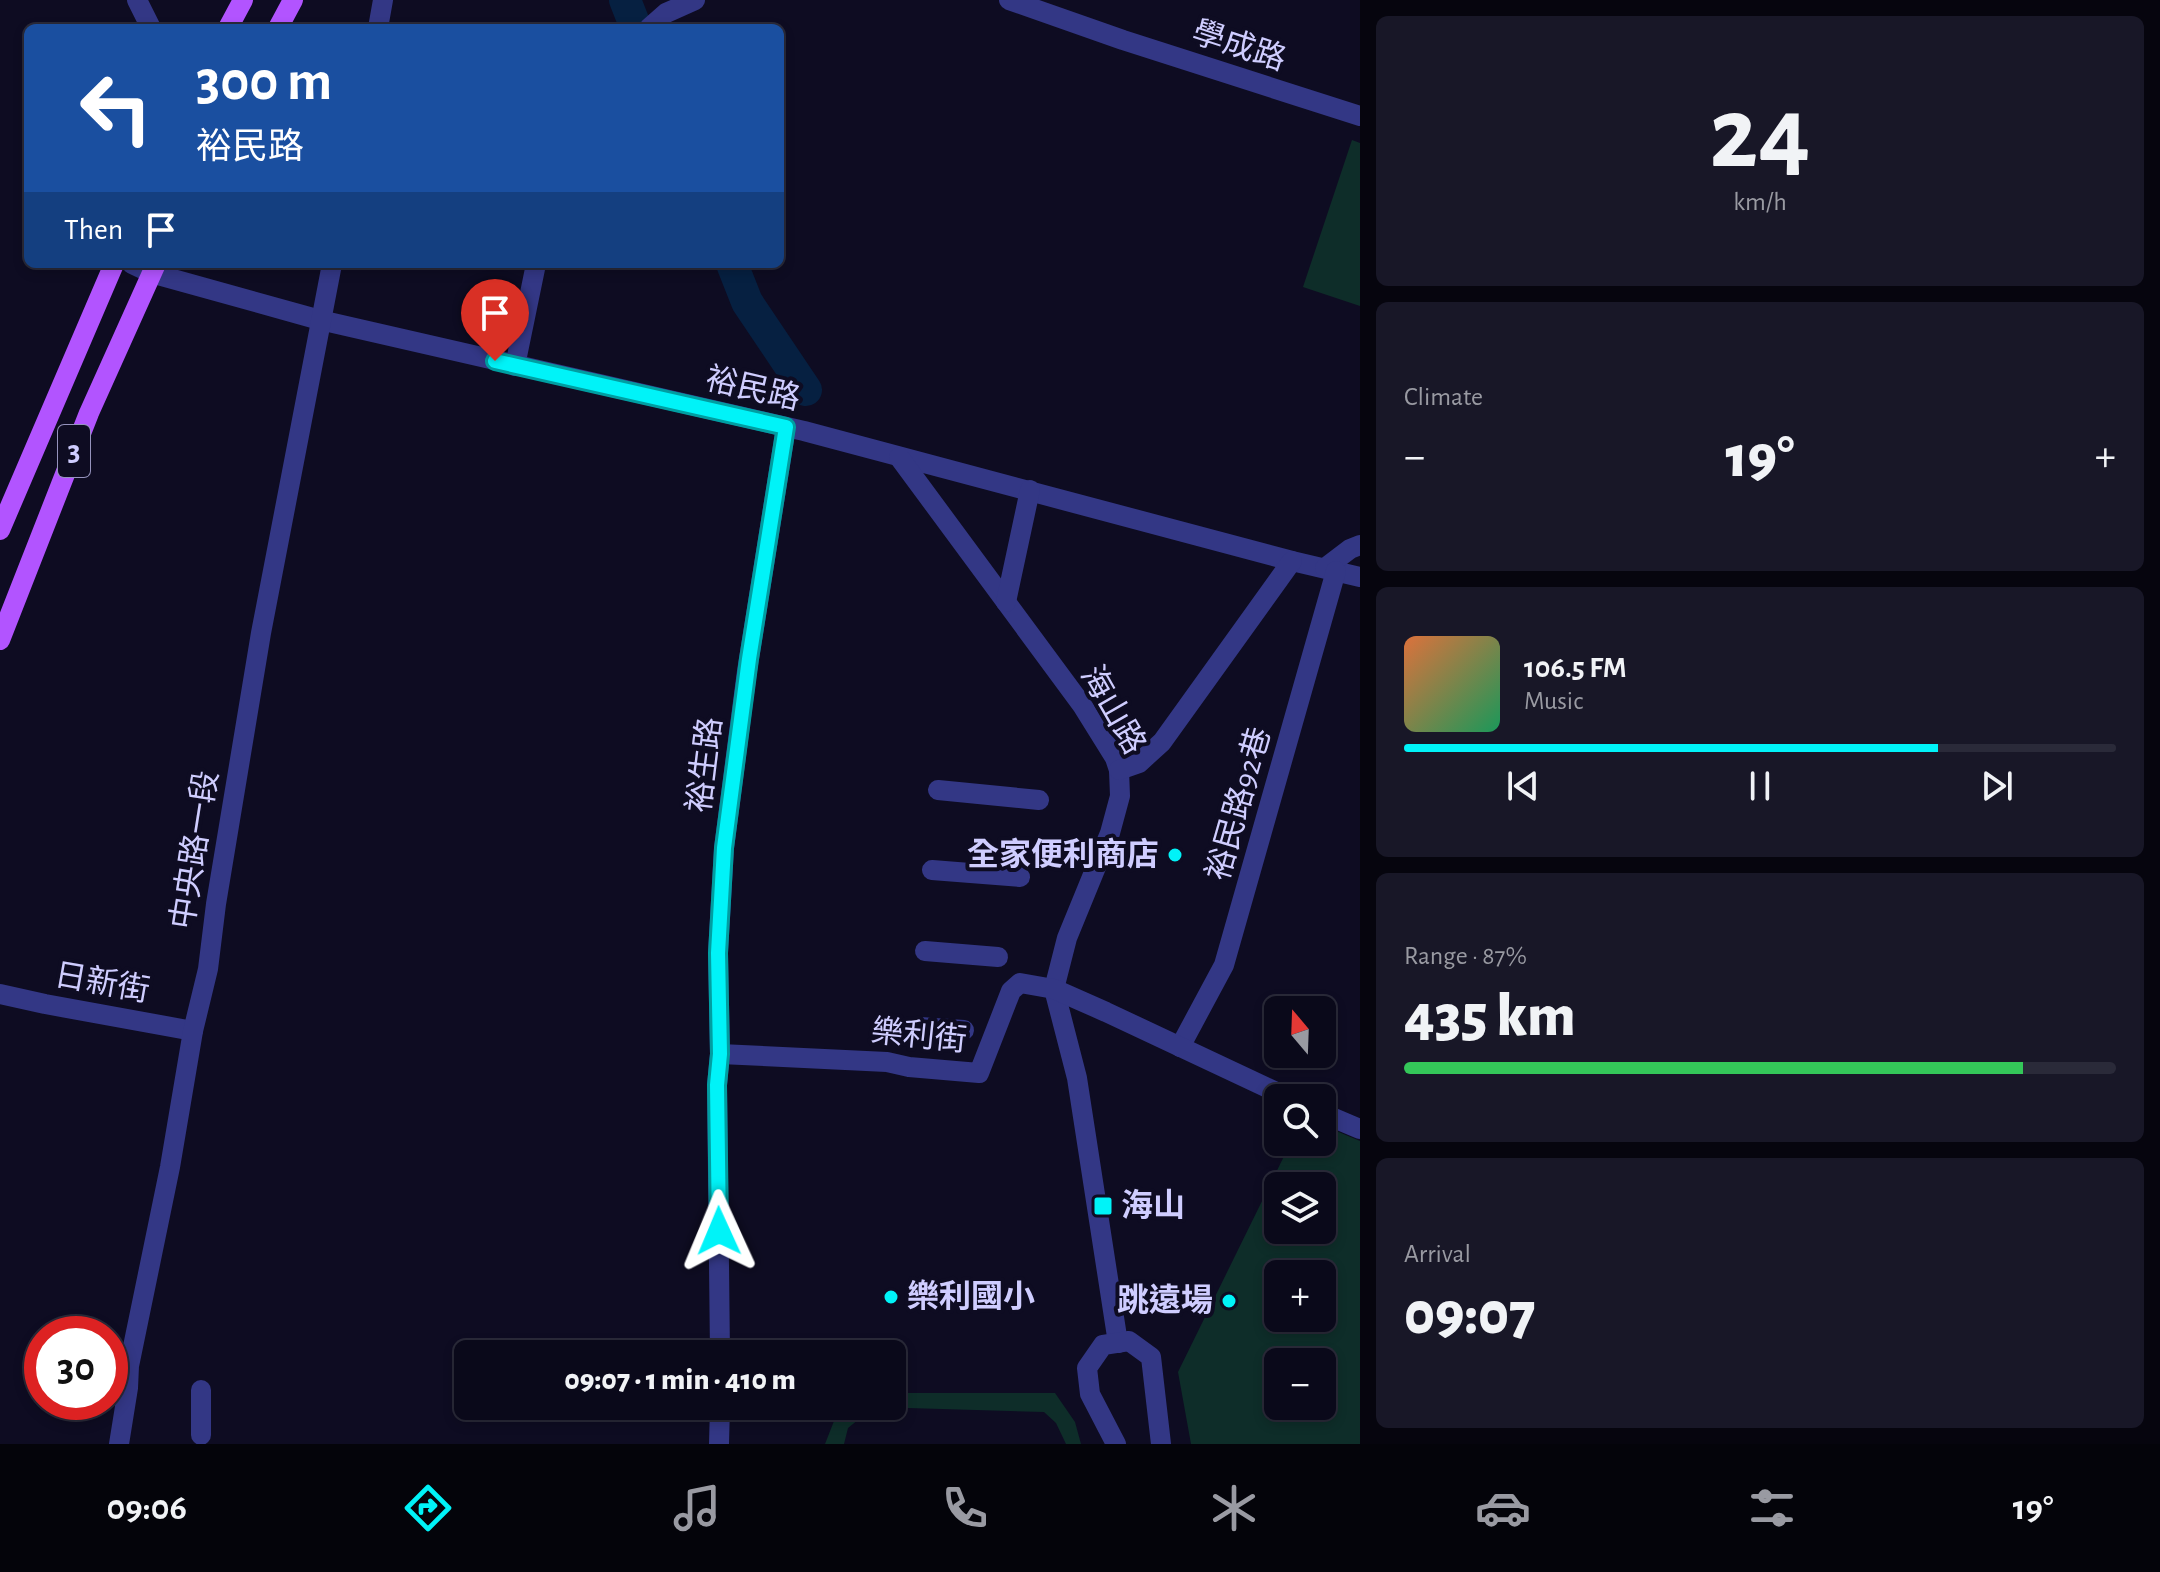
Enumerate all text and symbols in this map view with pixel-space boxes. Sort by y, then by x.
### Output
street label: 學成路 [1188,14,1290,76]
text: 300 m [196,54,332,110]
icon: left [64,56,168,160]
text: 24 [1709,83,1811,187]
text: 裕民路 [196,129,304,165]
text: km/h [1733,189,1787,215]
icon: arrive [139,208,183,252]
text: Then [64,215,123,245]
pin [461,279,529,361]
icon: arrive [473,291,517,335]
street label: 裕民路 [703,361,804,415]
text: Climate [1404,384,1483,410]
road number: 3 [58,425,90,477]
text: 19° [1726,428,1794,488]
text: − [1404,435,1425,479]
text: + [2095,435,2116,479]
text: 106.5 FM [1524,653,1627,683]
street label: 海山路 [1075,659,1153,760]
text: Music [1524,688,1583,714]
street label: 裕生路 [681,715,727,815]
street label: 裕民路92巷 [1200,723,1276,884]
icon: previous [1501,764,1545,808]
icon: pause [1738,764,1782,808]
icon: next [1975,764,2019,808]
street label: 中央路一段 [165,768,223,932]
place label: 全家便利商店 [967,837,1159,871]
marker: 全家便利商店 [1166,846,1184,864]
text: Range · 87% [1404,943,1527,969]
street label: 日新街 [52,957,152,1007]
text: 435 km [1404,987,1576,1047]
north arrow [1264,996,1336,1068]
map controls [1264,996,1336,1420]
street label: 樂利街 [870,1013,969,1057]
button: search [1264,1084,1336,1156]
button: layers [1264,1172,1336,1244]
place label: 海山 [1121,1188,1185,1222]
position arrow [677,1189,761,1273]
marker: 海山 [1092,1195,1114,1217]
text: Arrival [1404,1241,1471,1267]
button: + [1264,1260,1336,1332]
place label: 樂利國小 [907,1279,1035,1313]
place label: 跳遠場 [1117,1283,1213,1317]
text: 09:07 [1404,1285,1536,1345]
marker: 樂利國小 [882,1288,900,1306]
marker: 跳遠場 [1220,1292,1238,1310]
speed limit sign: 30 [24,1316,128,1420]
button: − [1264,1348,1336,1420]
text: 09:07 · 1 min · 410 m [564,1365,796,1395]
icon: directions [400,1480,456,1536]
icon: music [669,1480,725,1536]
icon: phone [937,1480,993,1536]
icon: climate [1206,1480,1262,1536]
icon: car [1475,1480,1531,1536]
icon: filters [1744,1480,1800,1536]
text: 09:06 [106,1490,187,1526]
text: 19° [2013,1490,2054,1526]

